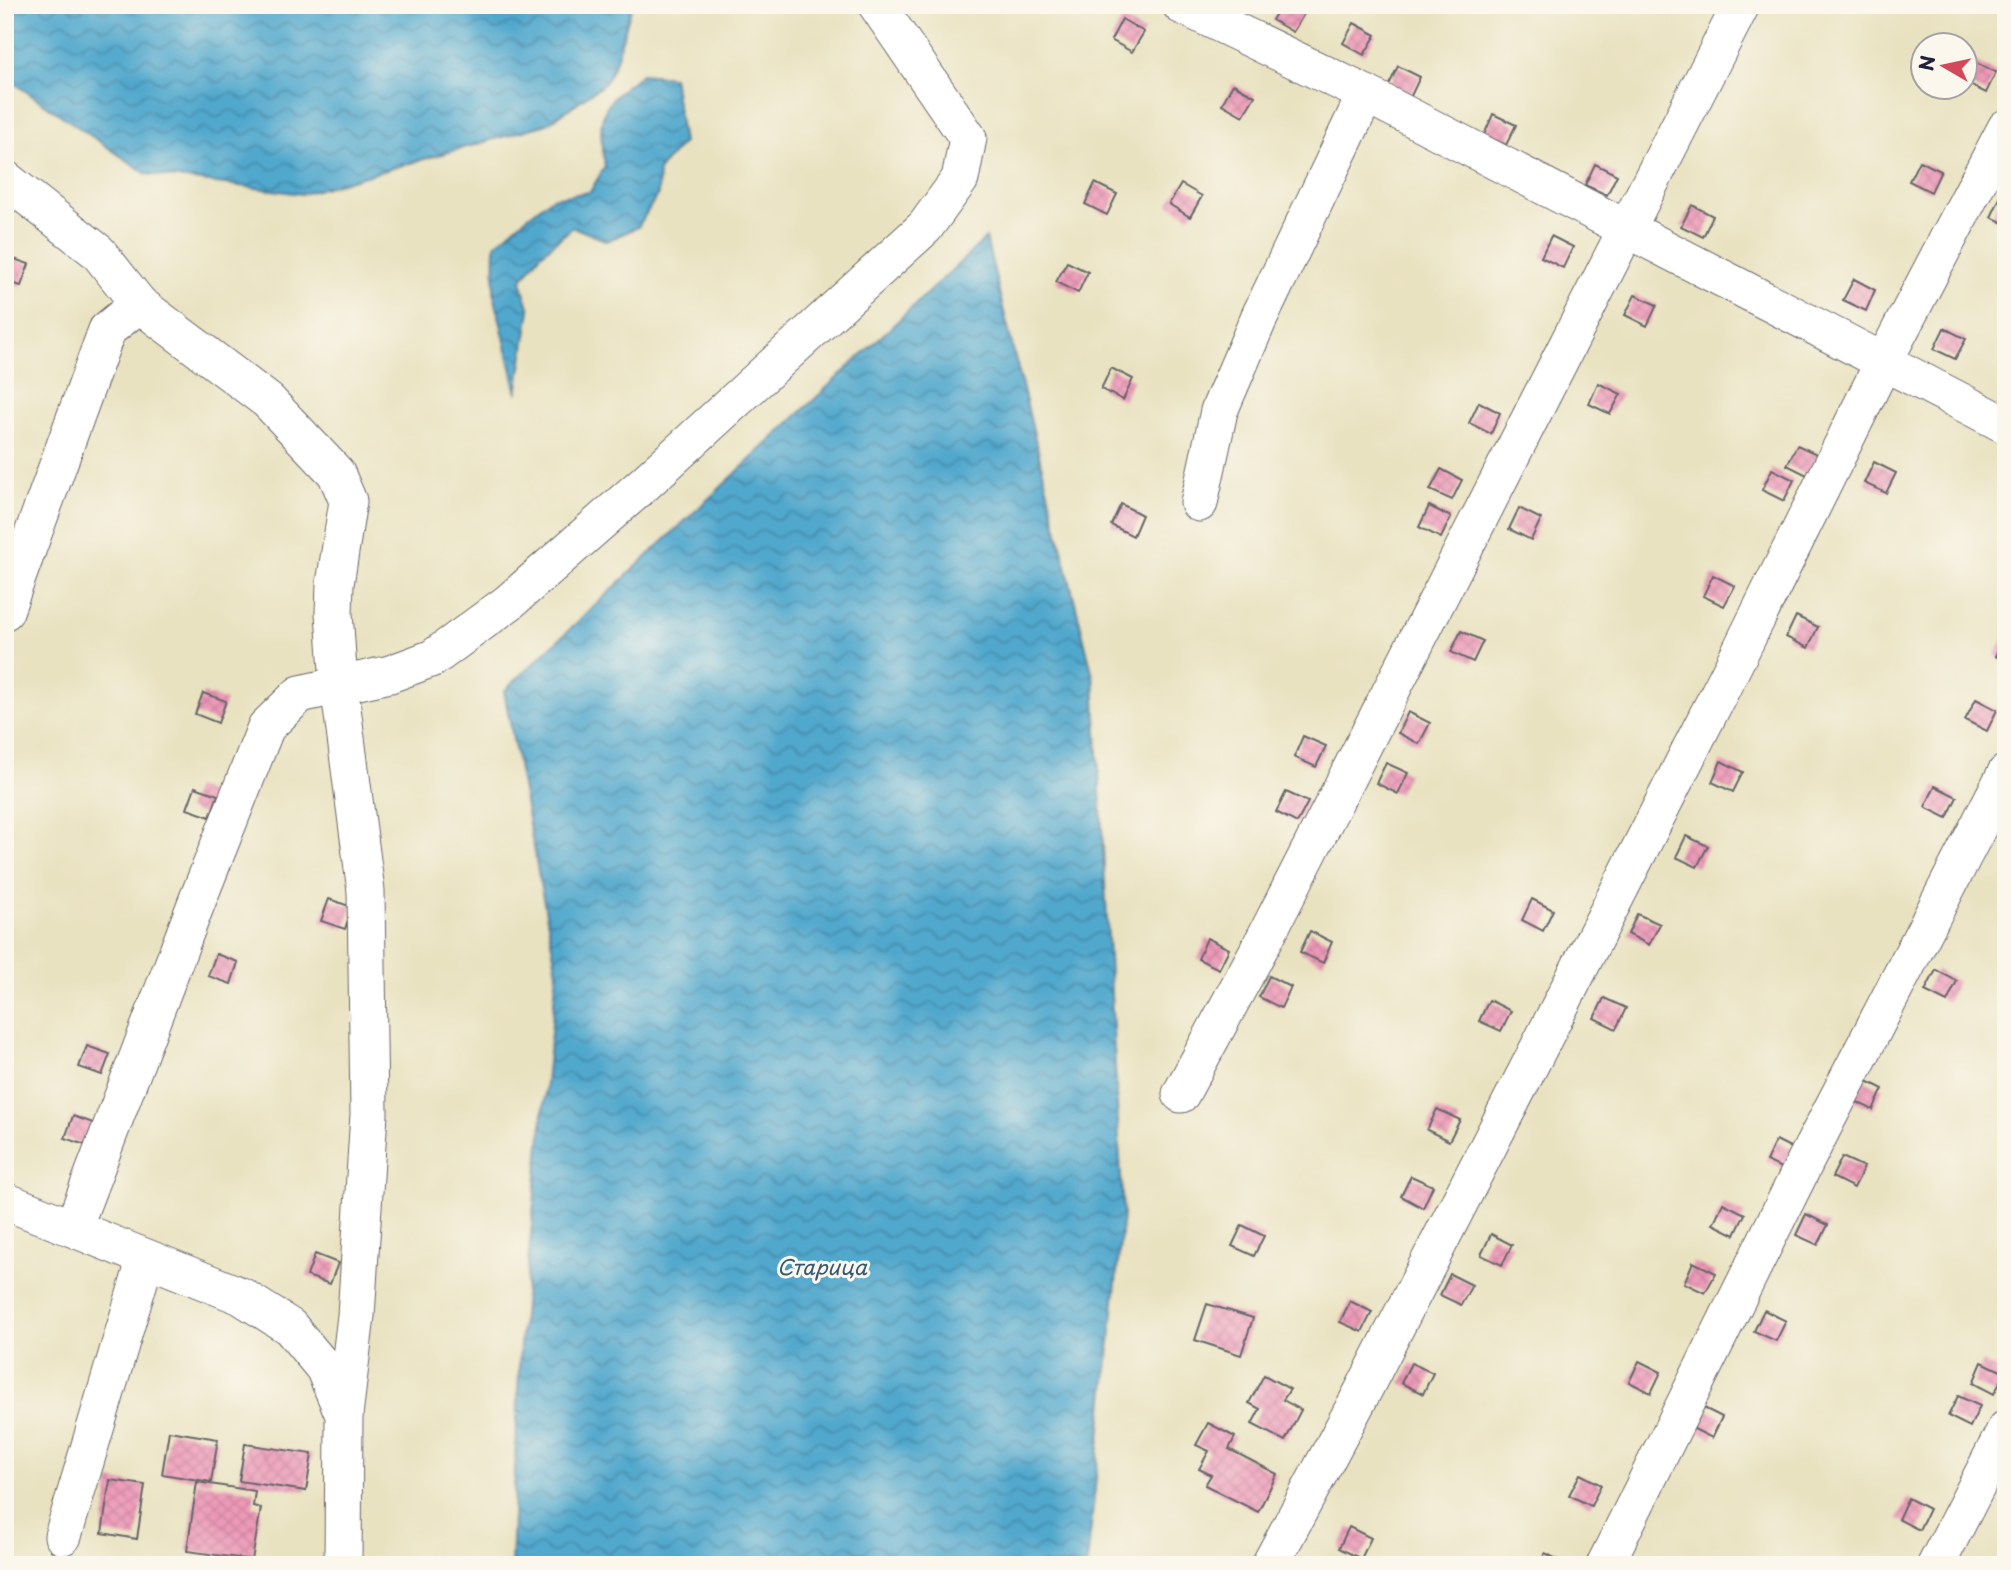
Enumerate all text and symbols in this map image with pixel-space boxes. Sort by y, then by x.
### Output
north arrow [1910,32,1980,102]
text: N [1911,54,1941,73]
water label: Старица [777,1250,868,1282]

